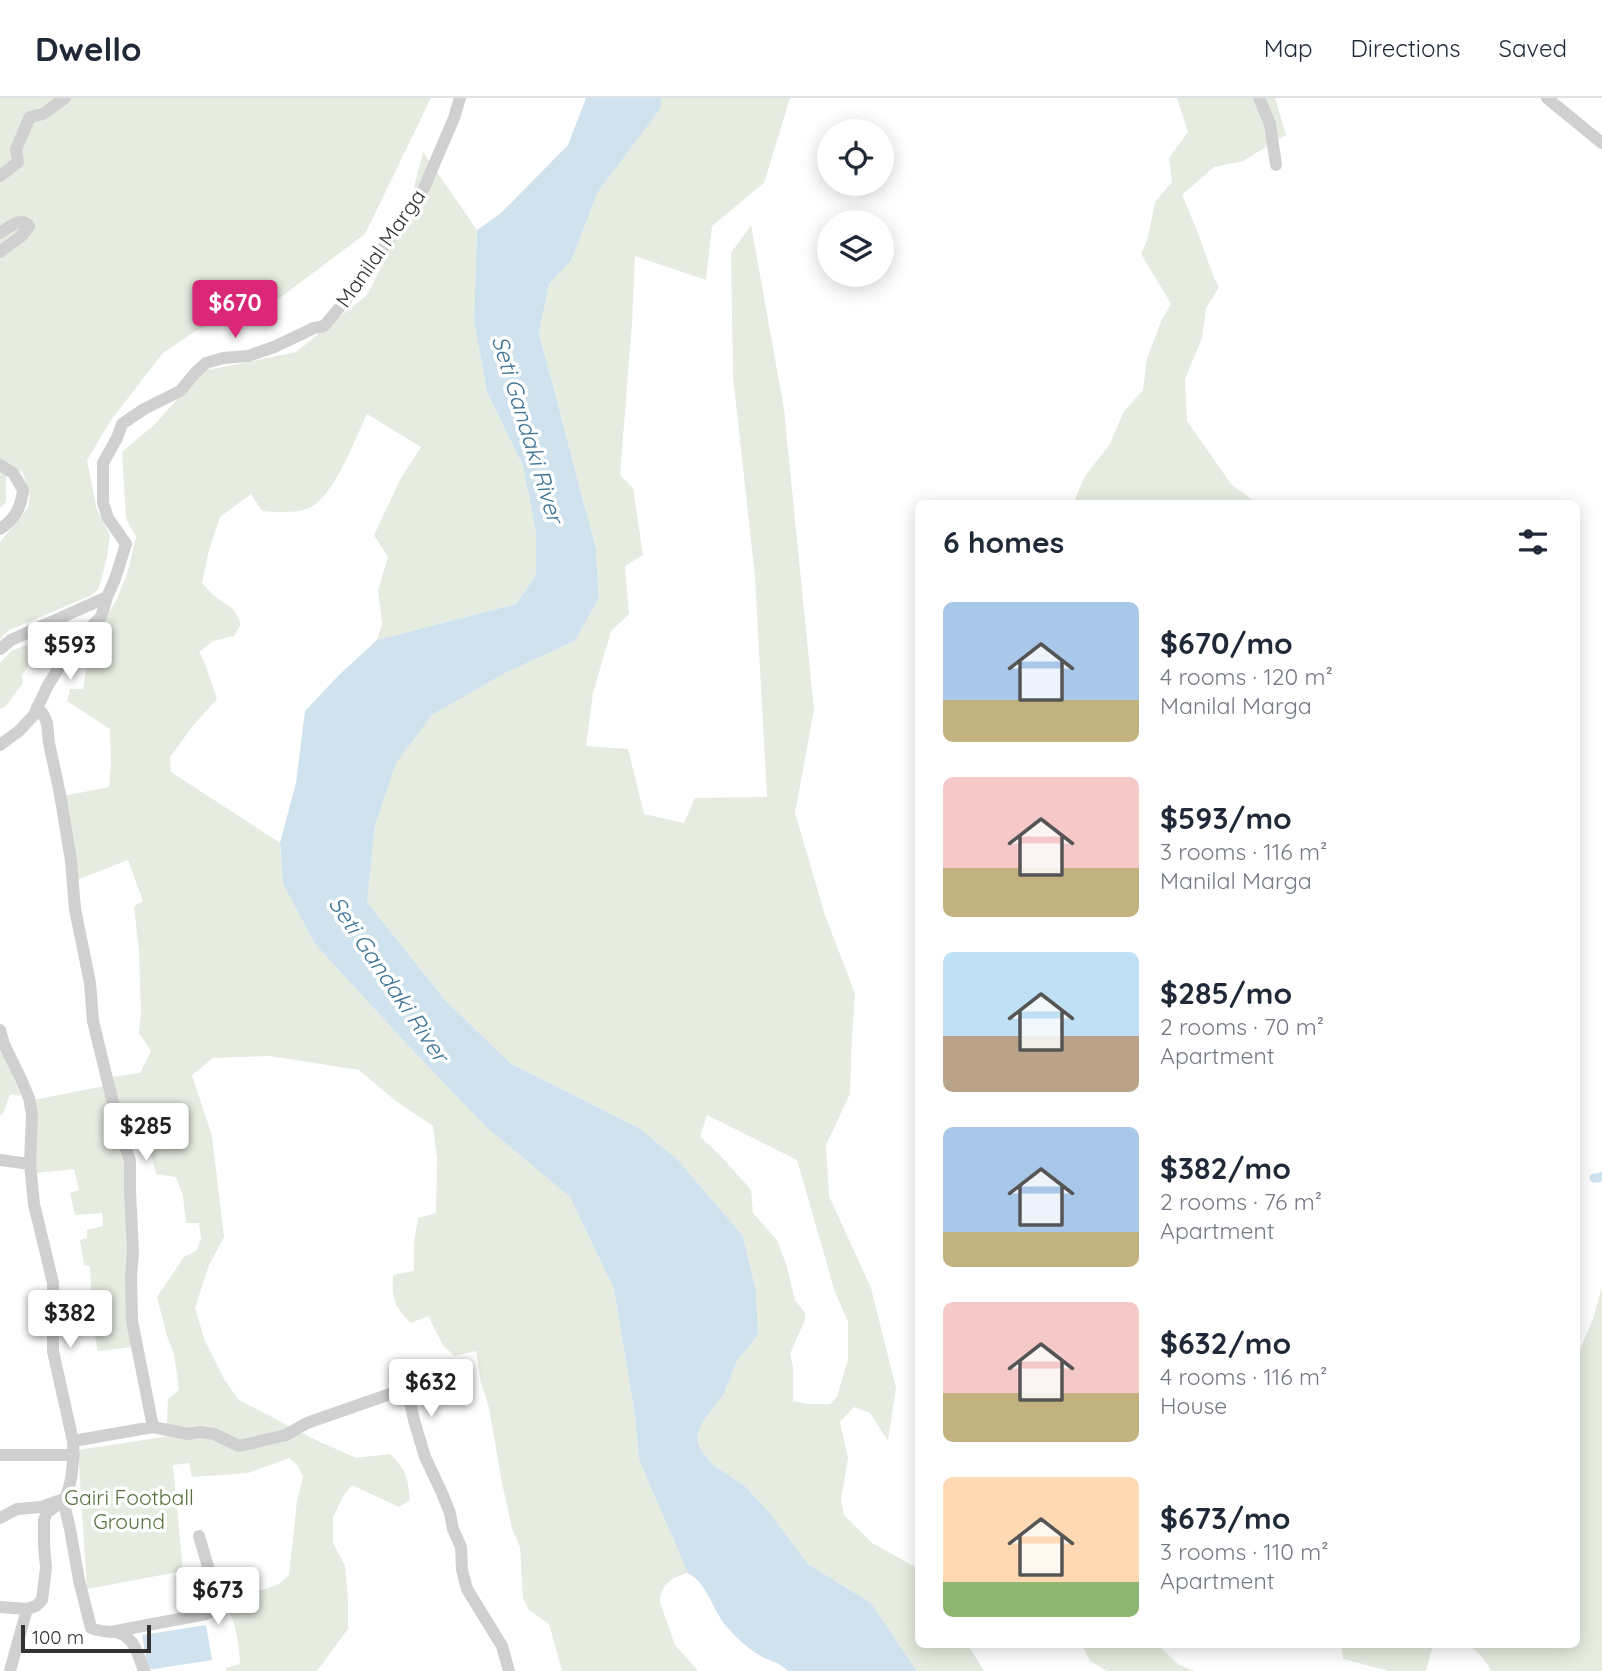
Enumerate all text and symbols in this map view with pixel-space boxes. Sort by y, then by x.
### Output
text: Dwello [35,28,142,69]
text: Map [1264,33,1313,63]
text: Directions [1351,33,1461,63]
text: Saved [1499,33,1567,63]
map controls [817,119,894,287]
button: locate [817,119,894,196]
street label: Manilal Marga [330,184,430,312]
button: layers [817,210,894,287]
pin: $670 [194,280,276,340]
text: $670 [208,288,262,317]
water label: Seti Gandaki River [486,332,571,529]
text: 6 homes [943,523,1064,561]
icon: filters [1514,523,1552,561]
pin: $593 [29,622,111,682]
text: $670/mo [1160,624,1293,662]
text: $593 [44,630,96,659]
icon: home [999,630,1083,714]
text: 4 rooms · 120 m² [1160,662,1333,691]
text: Manilal Marga [1160,691,1312,720]
text: $593/mo [1160,799,1292,837]
icon: home [999,805,1083,889]
text: 3 rooms · 116 m² [1160,837,1327,866]
text: Manilal Marga [1160,866,1312,895]
water label: Seti Gandaki River [323,890,457,1070]
text: $285/mo [1160,974,1292,1012]
icon: home [999,980,1083,1064]
text: 2 rooms · 70 m² [1160,1012,1324,1041]
text: Apartment [1160,1041,1274,1070]
pin: $285 [105,1104,187,1163]
text: $285 [120,1111,172,1140]
text: $382/mo [1160,1149,1291,1187]
icon: home [999,1155,1083,1239]
text: 2 rooms · 76 m² [1160,1187,1322,1216]
text: Apartment [1160,1216,1274,1245]
pin: $382 [29,1290,111,1350]
text: $382 [44,1298,96,1327]
text: $632/mo [1160,1324,1291,1362]
icon: home [999,1330,1083,1414]
pin: $632 [390,1360,472,1419]
text: 4 rooms · 116 m² [1160,1362,1327,1391]
text: $632 [405,1367,457,1396]
text: House [1160,1391,1227,1420]
park label: Gairi Football Ground [64,1484,194,1534]
text: $673/mo [1160,1499,1291,1537]
icon: home [999,1505,1083,1589]
text: 3 rooms · 110 m² [1160,1537,1329,1566]
text: Apartment [1160,1566,1274,1595]
pin: $673 [177,1568,259,1627]
text: $673 [192,1575,244,1604]
scale bar [21,1622,150,1654]
text: 100 m [32,1625,84,1649]

